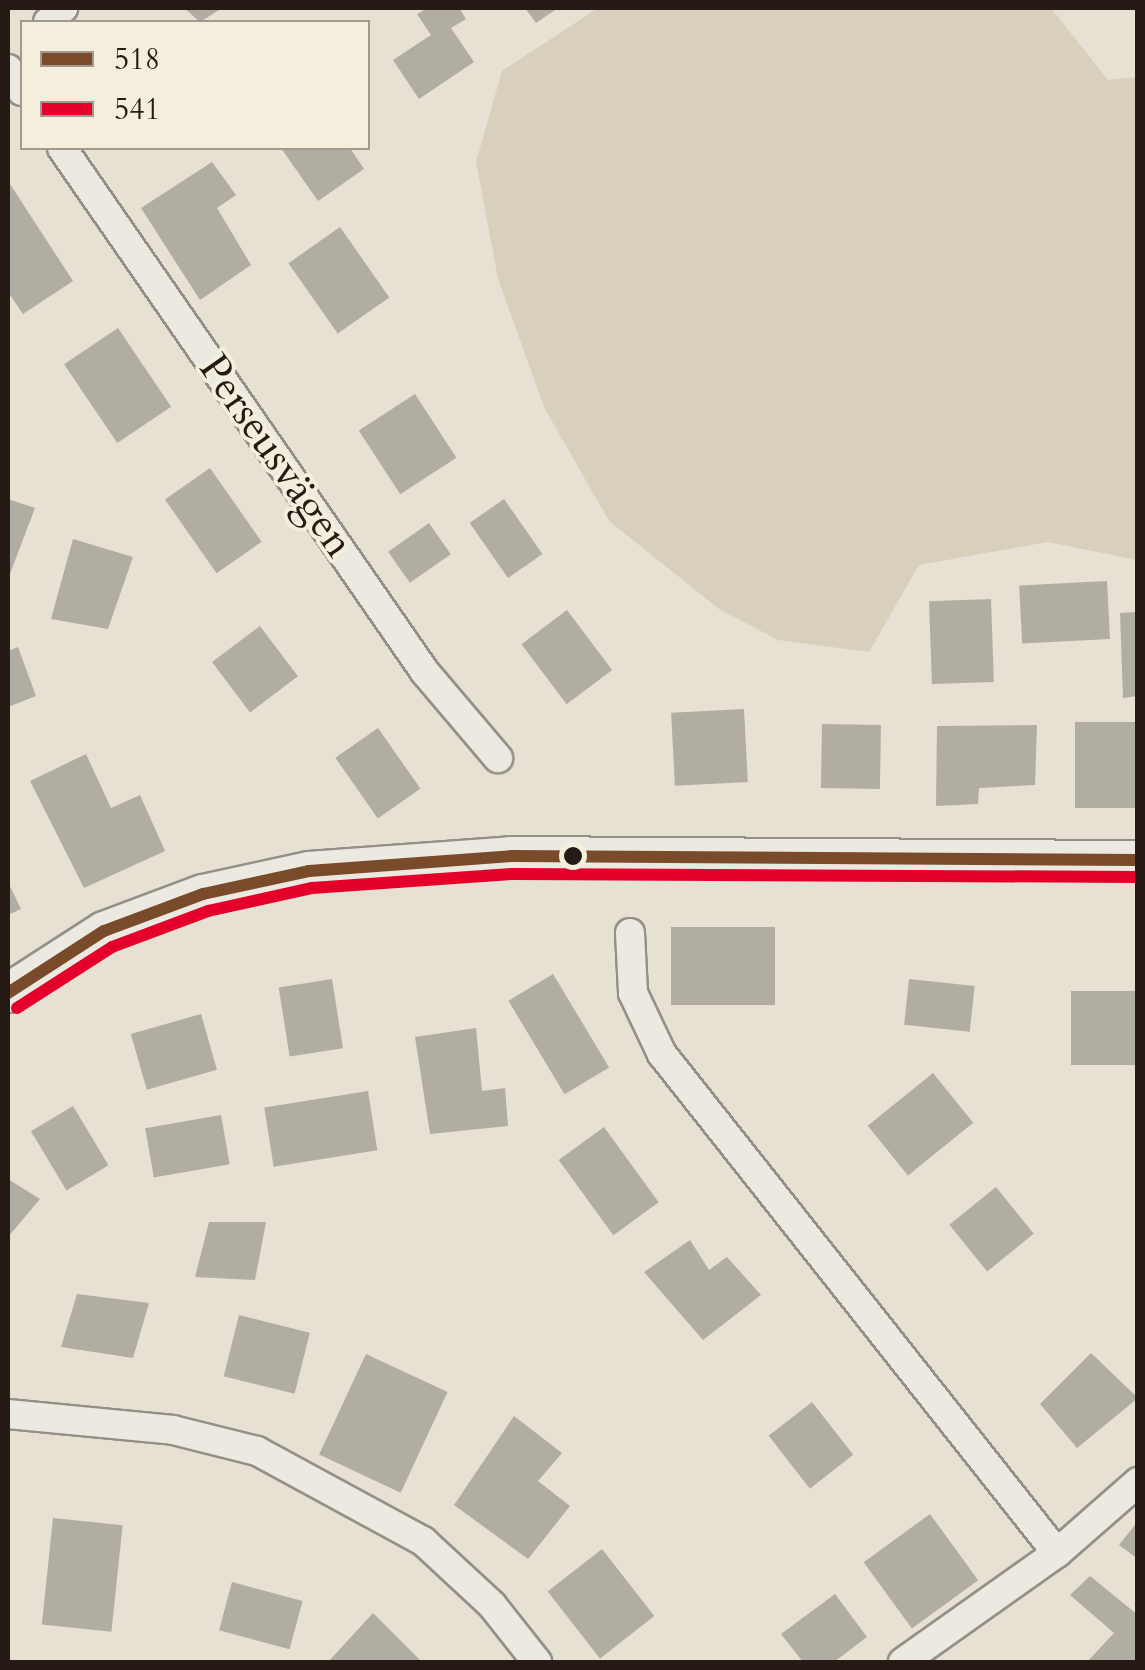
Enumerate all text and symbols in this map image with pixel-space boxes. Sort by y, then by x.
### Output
legend [20,20,370,150]
text: 518 [114,39,160,80]
text: 541 [114,89,160,130]
street label: Perseusvägen [188,345,364,567]
unlabelled marker [563,846,583,866]

